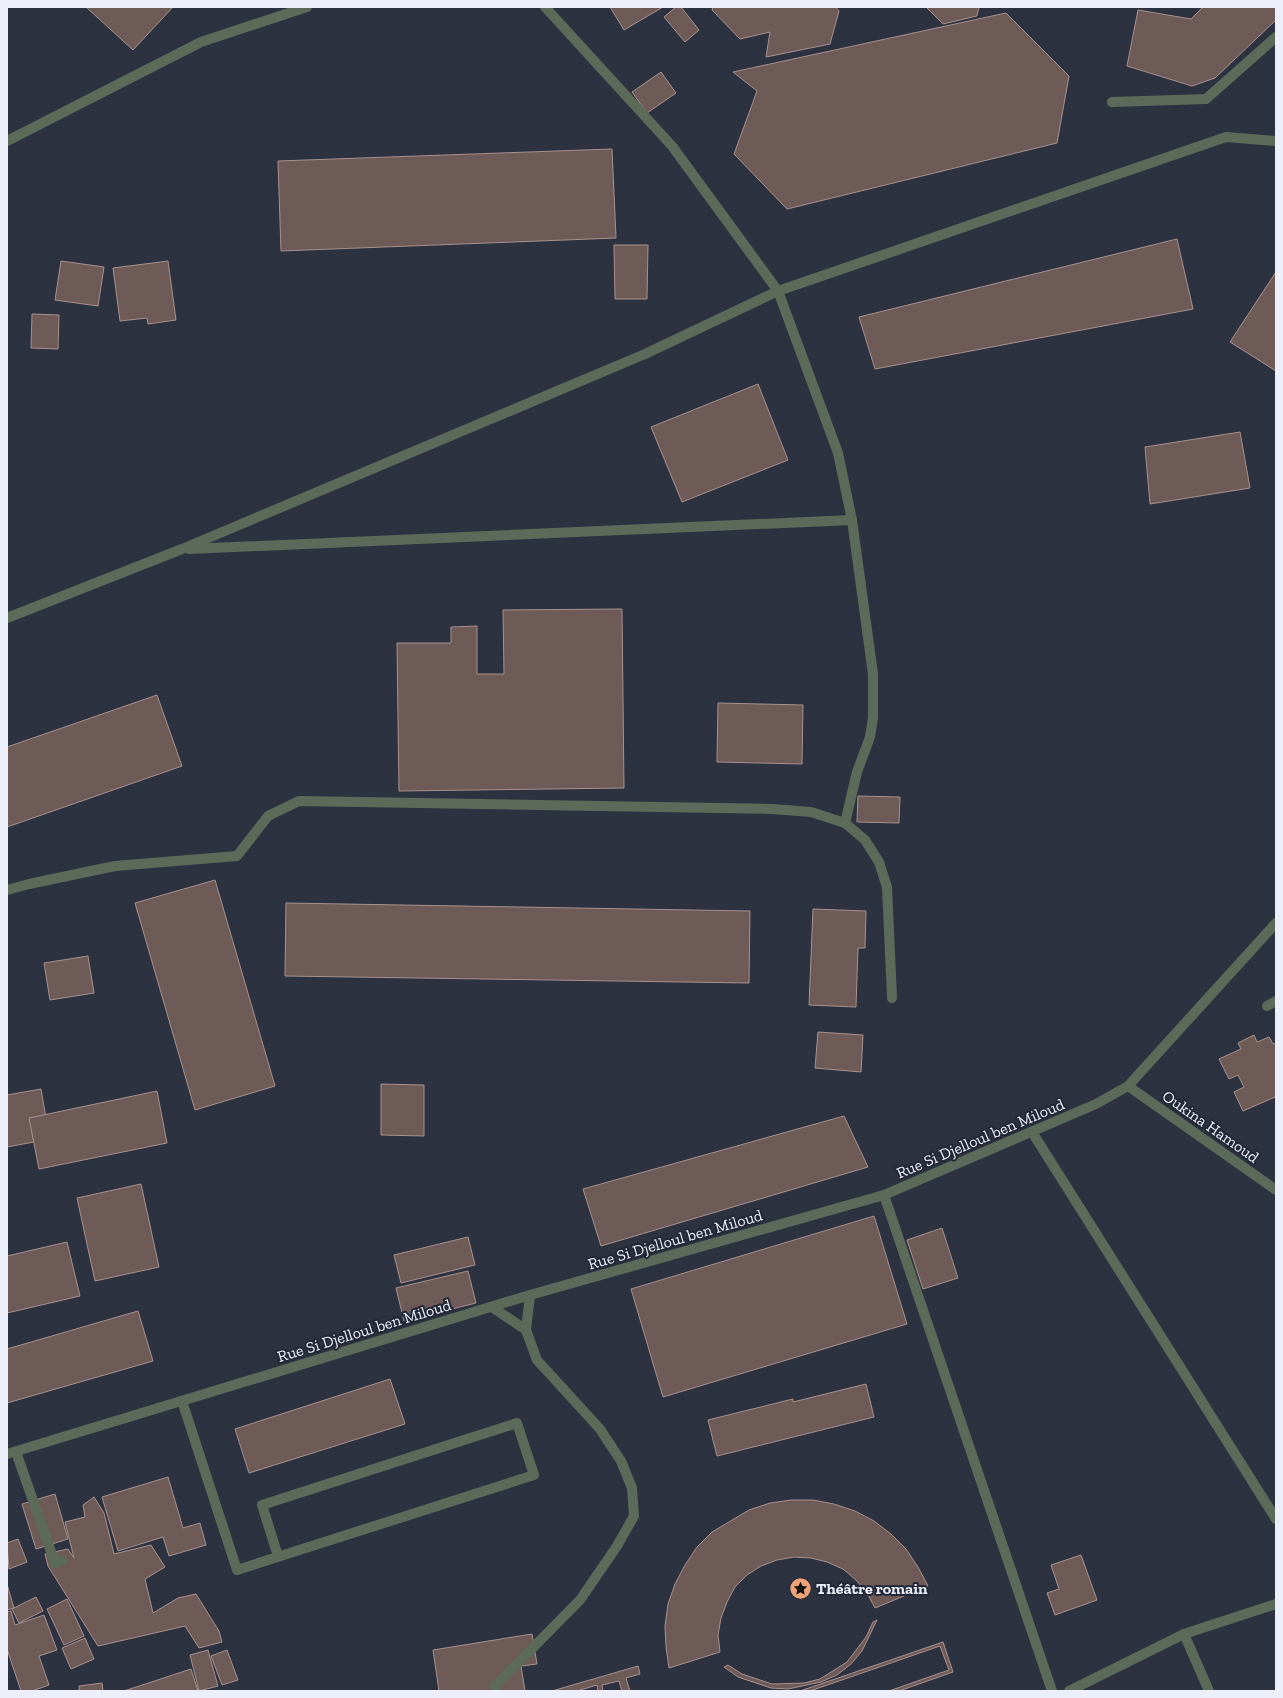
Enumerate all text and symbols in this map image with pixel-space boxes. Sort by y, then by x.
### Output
street label: Oukina Hamoud [1159,1086,1263,1167]
street label: Rue Si Djelloul ben Miloud [893,1094,1067,1183]
street label: Rue Si Djelloul ben Miloud [586,1205,765,1274]
street label: Rue Si Djelloul ben Miloud [275,1295,454,1366]
place icon: Théâtre romain [787,1575,813,1601]
place label: Théâtre romain [816,1579,928,1598]

